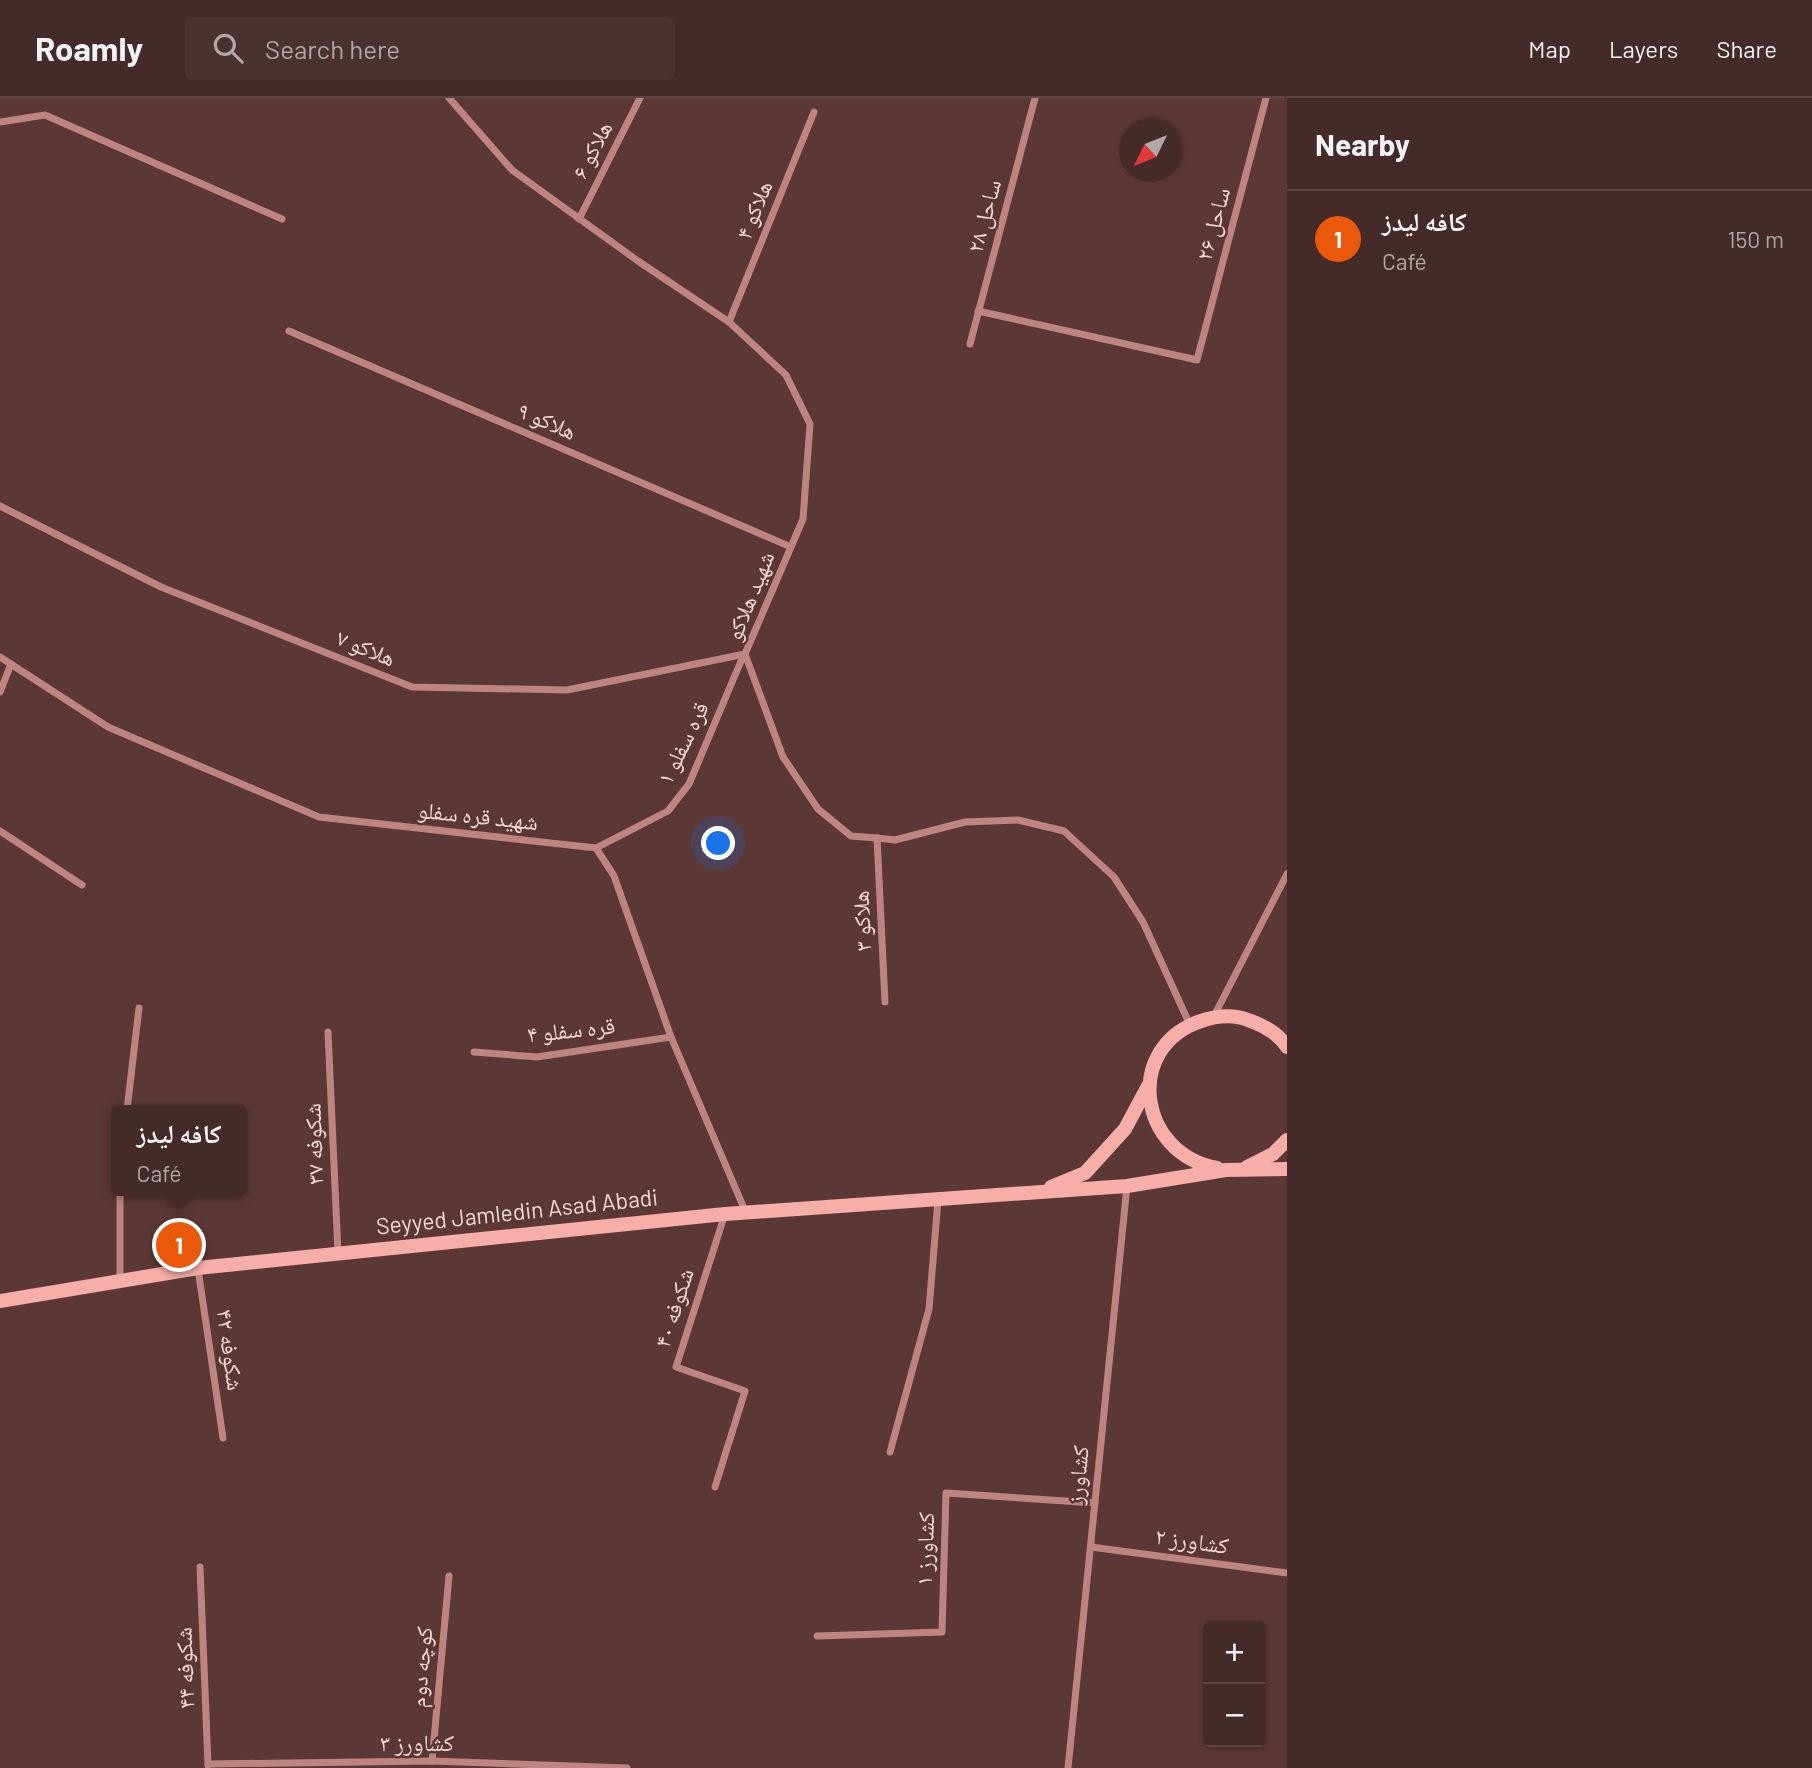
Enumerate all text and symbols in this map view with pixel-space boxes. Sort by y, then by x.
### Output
search box [185,17,675,80]
text: Roamly [35,28,143,68]
icon: search [209,29,247,67]
text: Search here [265,33,400,64]
text: Map [1528,34,1571,63]
text: Layers [1609,34,1678,63]
text: Share [1716,34,1777,63]
street label: هلاکو ۶ [565,116,617,183]
north arrow [1119,119,1182,182]
text: Nearby [1315,126,1410,162]
street label: هلاکو ۴ [729,176,777,243]
street label: ساحل ۲۸ [960,176,1007,256]
street label: ساحل ۲۶ [1189,184,1236,264]
text: کافه لیدز [1382,205,1467,236]
text: 1 [1334,225,1342,253]
text: 150 m [1728,225,1784,253]
text: Café [1382,247,1427,275]
street label: هلاکو ۹ [514,395,581,445]
street label: شهید هلاکو [719,547,780,644]
street label: هلاکو ۷ [333,623,400,671]
street label: قره سفلو ۱ [650,697,714,788]
street label: شهید قره سفلو [416,795,540,836]
your location [701,826,735,860]
street label: هلاکو ۳ [845,890,877,952]
street label: قره سفلو ۴ [526,1010,616,1048]
street label: شکوفه ۳۷ [298,1103,328,1185]
popup [111,1105,247,1196]
text: کافه لیدز [137,1117,221,1148]
text: Café [137,1159,181,1187]
street label: Seyyed Jamledin Asad Abadi [375,1182,659,1240]
pin: 1 [156,1219,202,1271]
street label: شکوفه ۴۰ [647,1264,699,1351]
street label: شکوفه ۴۲ [211,1307,251,1392]
street label: کشاورز [1060,1444,1094,1507]
street label: کشاورز ۱ [909,1511,939,1586]
street label: کشاورز ۲ [1154,1521,1231,1559]
map controls [1203,1621,1266,1747]
button: + [1203,1621,1266,1684]
street label: کوچه دوم [403,1625,441,1709]
street label: شکوفه ۴۴ [169,1627,199,1709]
button: − [1203,1684,1266,1747]
street label: کشاورز ۳ [380,1728,454,1756]

